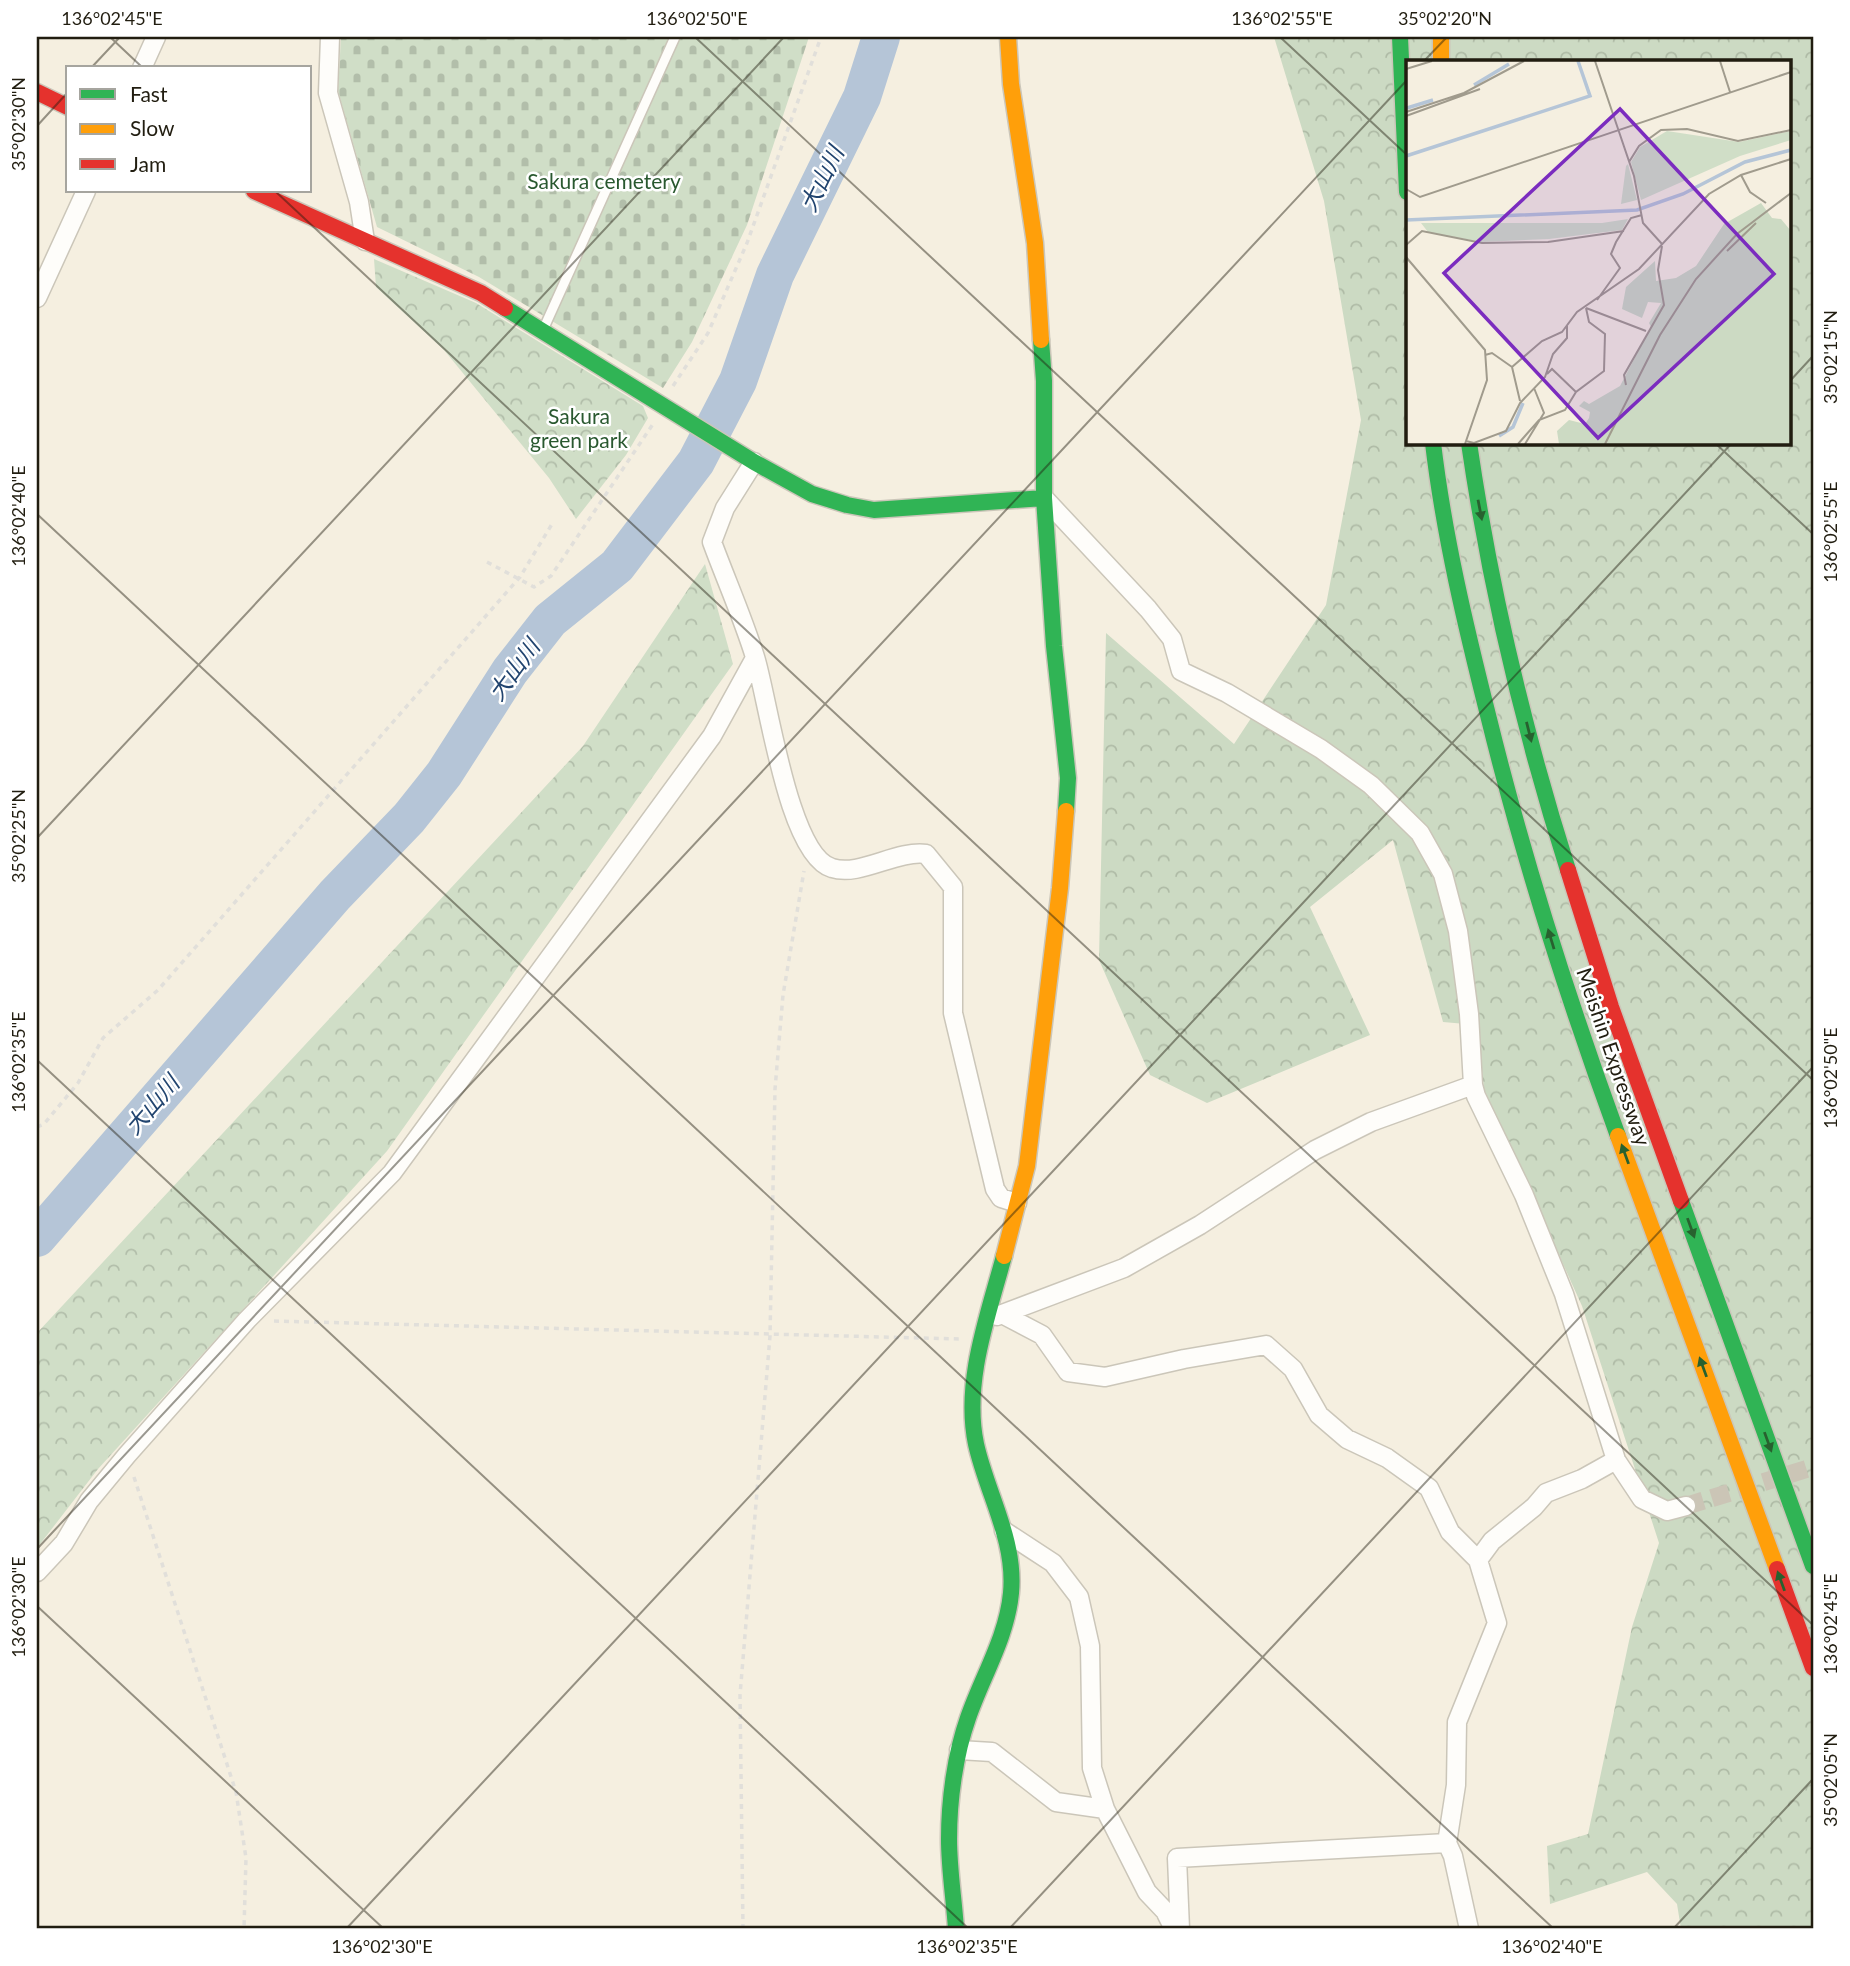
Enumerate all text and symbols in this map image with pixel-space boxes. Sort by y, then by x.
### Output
text: 136°02'45"E [61,7,163,29]
text: 136°02'50"E [646,7,748,29]
text: 136°02'55"E [1231,7,1333,29]
text: 35°02'20"N [1398,7,1492,29]
inset map [1406,60,1790,444]
legend [66,66,312,192]
text: 35°02'30"N [7,77,29,171]
text: Fast [130,81,168,106]
text: Slow [130,115,175,140]
water label: 大山川 [793,139,850,216]
text: Jam [130,151,166,176]
park label: Sakura cemetery [527,168,681,193]
text: 35°02'15"N [1819,310,1841,404]
park label: Sakura green park [530,403,628,452]
text: 136°02'40"E [7,465,29,567]
text: 136°02'55"E [1819,481,1841,583]
one-way arrow [1474,499,1485,521]
water label: 大山川 [482,631,547,706]
one-way arrow [1524,721,1535,743]
text: 35°02'25"N [7,789,29,883]
one-way arrow [1545,928,1555,949]
street label: Meishin Expressway [1572,964,1657,1149]
text: 136°02'35"E [7,1011,29,1113]
text: 136°02'50"E [1819,1027,1841,1129]
water label: 大山川 [118,1067,186,1140]
one-way arrow [1619,1143,1630,1164]
one-way arrow [1686,1217,1697,1238]
one-way arrow [1697,1357,1708,1378]
one-way arrow [1763,1431,1774,1452]
text: 136°02'30"E [7,1556,29,1658]
one-way arrow [1776,1571,1787,1592]
text: 136°02'45"E [1819,1573,1841,1675]
text: 35°02'05"N [1819,1733,1841,1827]
text: 136°02'30"E [331,1935,433,1957]
text: 136°02'35"E [916,1935,1018,1957]
text: 136°02'40"E [1501,1935,1603,1957]

